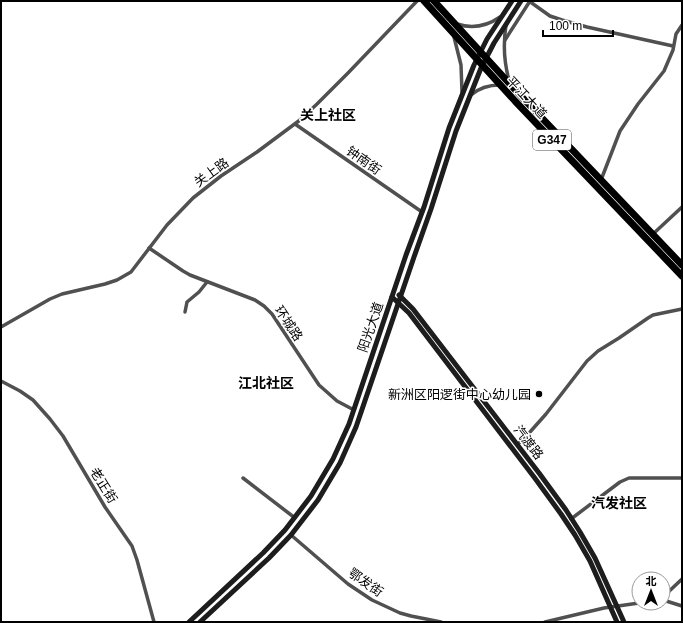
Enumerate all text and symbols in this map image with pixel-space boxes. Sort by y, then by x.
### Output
scale bar [543,12,613,38]
text: 100 m [549,19,582,33]
street label: 平江大道 [503,73,550,121]
district label: 关上社区 [300,107,356,123]
road number: G347 [533,130,571,150]
street label: 钟南街 [343,143,384,178]
street label: 关上路 [191,155,231,190]
street label: 阳光大道 [355,300,386,354]
street label: 环城路 [271,303,306,344]
district label: 江北社区 [238,375,294,391]
place label: 新洲区阳逻街中心幼儿园 [388,387,531,402]
marker: 新洲区阳逻街中心幼儿园 [534,389,544,399]
street label: 汽渡路 [511,422,547,462]
street label: 老正街 [87,465,120,506]
district label: 汽发社区 [591,495,647,511]
street label: 鄂发街 [345,565,386,600]
north arrow [631,571,671,611]
text: 北 [646,575,657,587]

